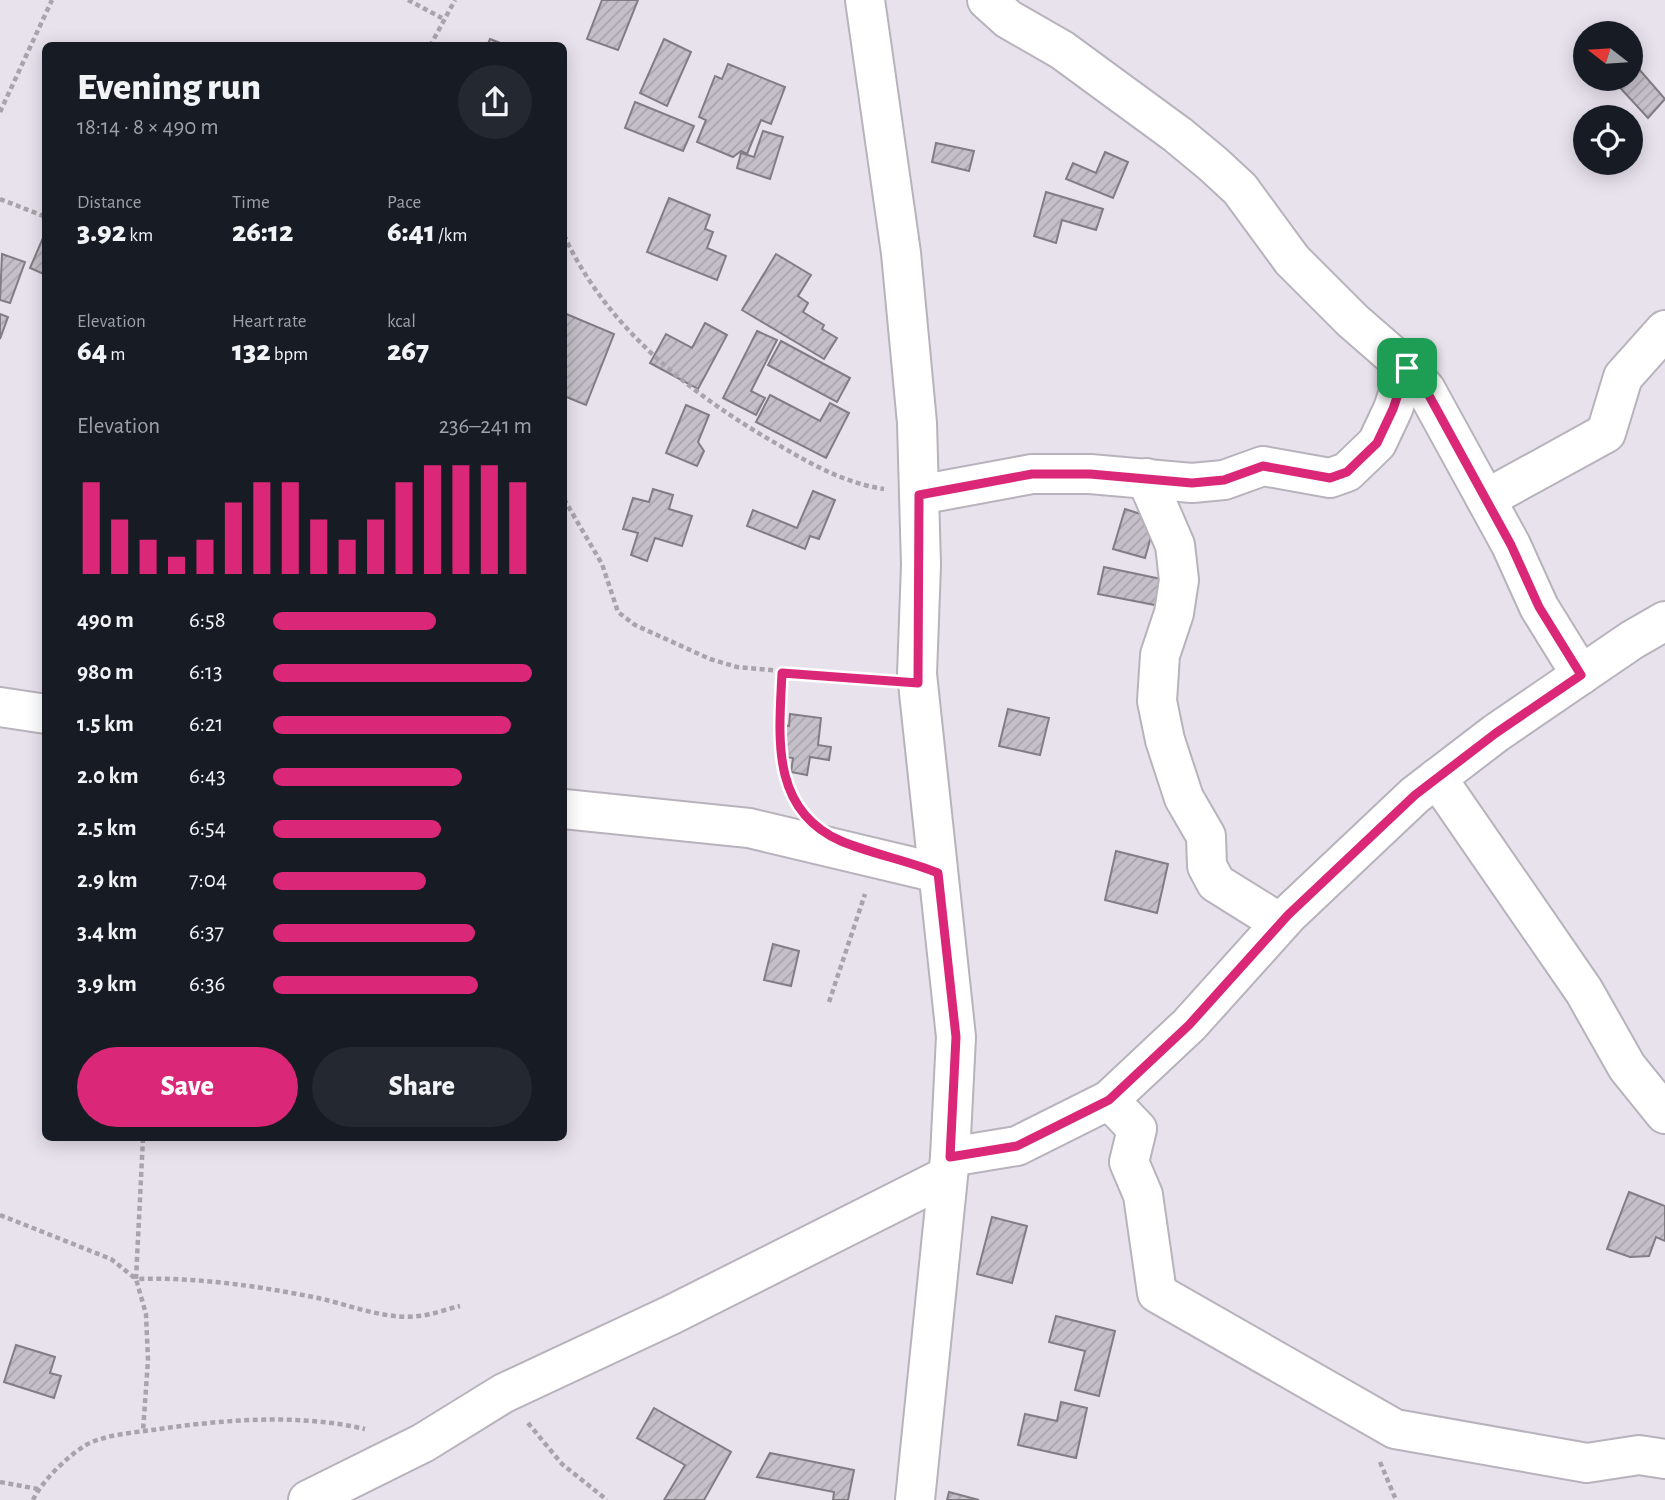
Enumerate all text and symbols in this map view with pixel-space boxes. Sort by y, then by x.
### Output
north arrow [1573,21,1643,91]
map controls [1573,21,1643,175]
button: share [458,65,532,139]
text: Evening run [77,69,261,107]
button: locate [1573,105,1643,175]
text: 18:14 · 8 × 490 m [77,116,219,139]
text: Distance [77,193,141,212]
text: Time [232,193,270,212]
text: Pace [387,193,421,212]
text: 3.92 [77,217,126,247]
text: 26:12 [232,217,293,247]
text: 6:41 [387,217,435,247]
text: km [126,226,153,245]
text: /km [435,226,467,245]
text: Elevation [77,312,146,331]
text: Heart rate [232,312,307,331]
text: kcal [387,312,416,331]
text: 64 [77,336,107,366]
text: 132 [232,336,271,366]
text: 267 [387,336,429,366]
pin [1377,338,1437,398]
text: m [107,345,125,364]
text: bpm [271,345,308,364]
icon: arrive [1388,349,1426,387]
text: Elevation [77,415,160,438]
text: 236–241 m [439,415,532,438]
text: 490 m [77,609,134,632]
text: 6:58 [189,609,226,632]
text: 980 m [77,661,133,684]
text: 6:13 [189,661,222,684]
text: 1.5 km [77,713,134,736]
text: 6:21 [189,713,223,736]
text: 2.0 km [77,765,139,788]
text: 6:43 [189,765,226,788]
text: 2.5 km [77,817,136,840]
text: 6:54 [189,817,226,840]
text: 2.9 km [77,869,138,892]
text: 7:04 [189,869,227,892]
text: 3.4 km [77,921,137,944]
text: 6:37 [189,921,224,944]
text: 3.9 km [77,973,137,996]
text: 6:36 [189,973,225,996]
button: Save [77,1047,298,1127]
button: Share [312,1047,532,1127]

